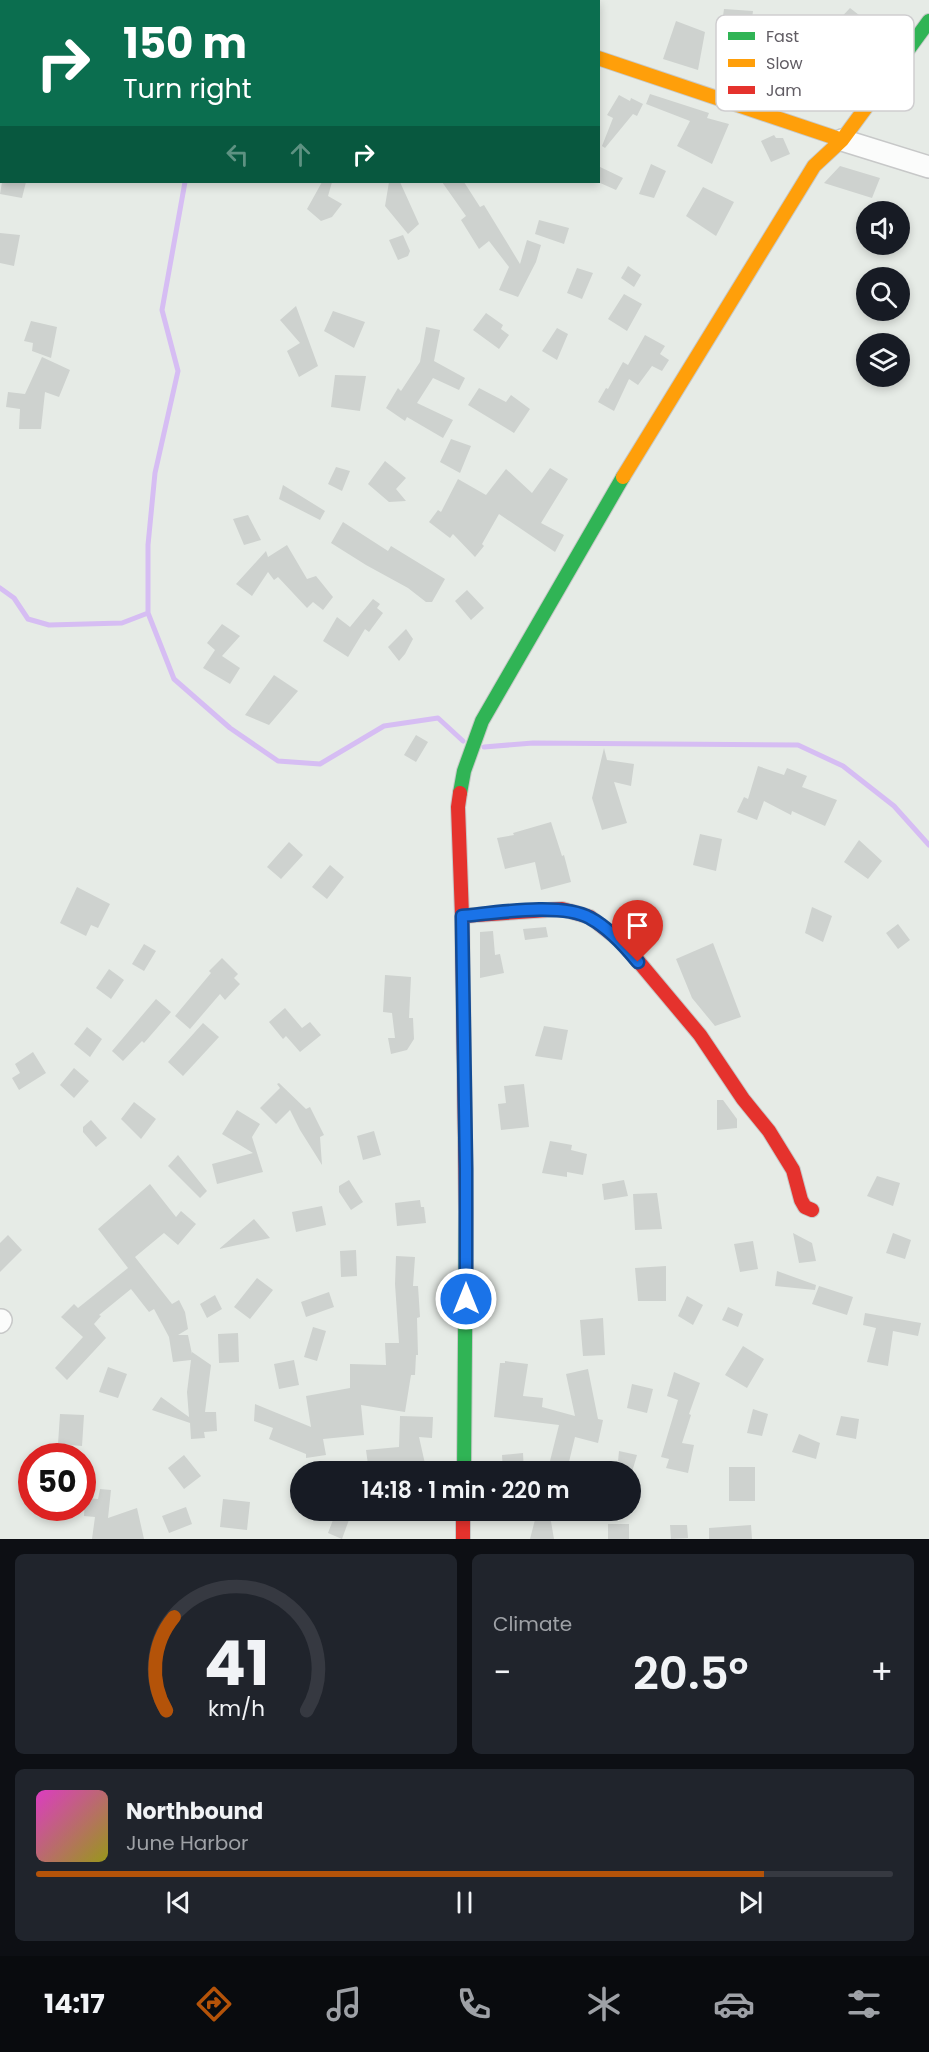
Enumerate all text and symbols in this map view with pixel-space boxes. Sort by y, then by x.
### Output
text: 150 m [123,14,247,73]
legend [716,15,914,111]
icon: right [24,24,102,102]
text: Fast [766,25,799,48]
text: Slow [766,52,803,75]
text: Turn right [123,70,252,107]
text: Jam [766,79,802,102]
icon: left [221,138,254,171]
icon: ahead [284,138,317,171]
icon: right [347,138,380,171]
map controls [856,201,910,387]
button: sound [856,201,910,255]
button: search [856,267,910,321]
button: layers [856,333,910,387]
pin [612,900,663,962]
icon: arrive [621,909,654,942]
position arrow [434,1267,498,1331]
speed limit sign: 50 [18,1443,96,1521]
text: 14:18 · 1 min · 220 m [362,1475,569,1506]
text: Climate [493,1610,572,1638]
text: 41 [203,1619,269,1707]
text: 20.5° [633,1642,749,1705]
text: − [493,1649,511,1696]
text: + [870,1649,893,1696]
text: km/h [207,1693,265,1724]
text: Northbound [126,1796,263,1827]
text: June Harbor [126,1829,249,1857]
icon: previous [162,1886,195,1919]
icon: pause [448,1886,481,1919]
icon: next [734,1886,767,1919]
icon: directions [193,1983,235,2025]
icon: music [323,1983,365,2025]
icon: phone [453,1983,495,2025]
icon: climate [583,1983,625,2025]
icon: car [713,1983,755,2025]
icon: filters [843,1983,885,2025]
text: 14:17 [44,1985,105,2022]

